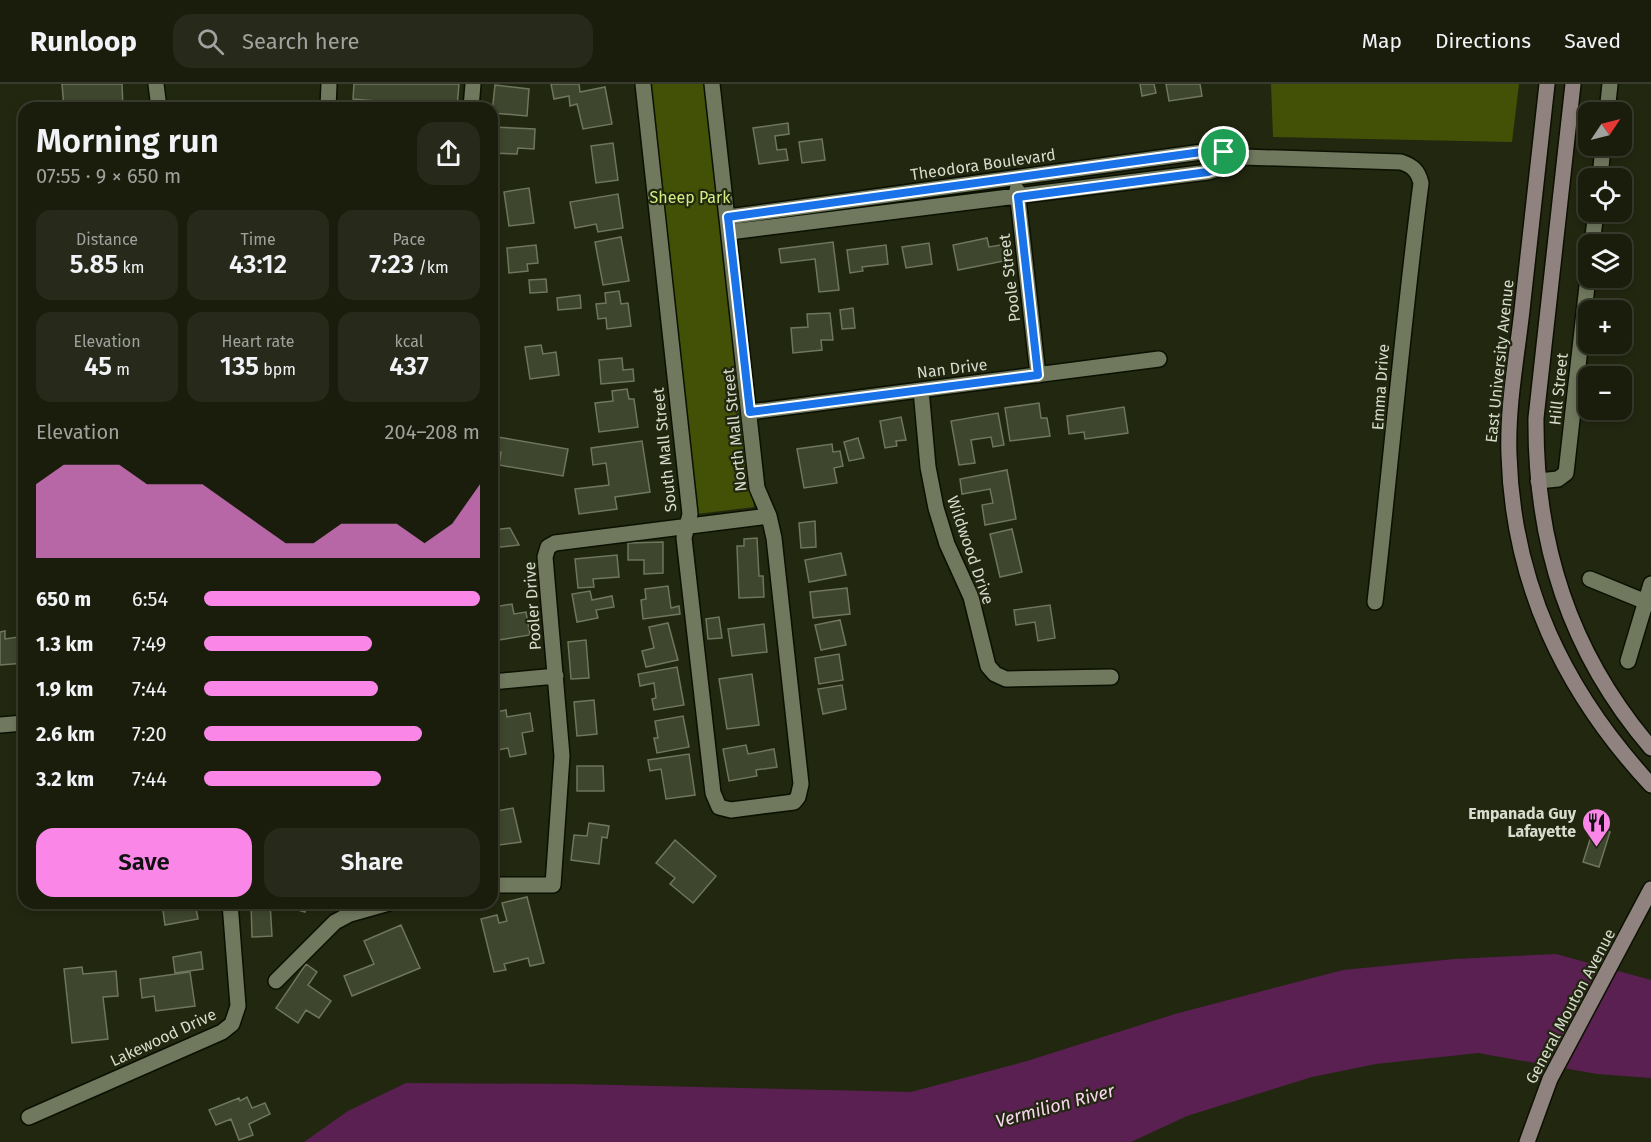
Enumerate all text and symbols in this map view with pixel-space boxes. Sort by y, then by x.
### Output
search box [173,14,593,68]
text: Runloop [30,25,137,58]
icon: search [194,25,227,58]
text: Search here [242,28,360,55]
text: Map [1362,28,1402,54]
text: Directions [1435,28,1531,54]
text: Saved [1564,28,1621,54]
north arrow [1578,102,1632,156]
map controls [1578,102,1632,420]
text: Morning run [36,121,219,161]
button: share [417,122,480,185]
pin [1198,126,1249,177]
icon: arrive [1207,135,1240,168]
street label: Theodora Boulevard [909,145,1057,184]
text: 07:55 · 9 × 650 m [36,164,181,188]
button: locate [1578,168,1632,222]
park label: Sheep Park [650,188,731,207]
text: Distance [76,230,138,249]
text: Time [240,230,276,249]
text: Pace [392,230,426,249]
street label: Poole Street [995,233,1024,323]
button: layers [1578,234,1632,288]
text: 5.85 [70,249,118,280]
text: 43:12 [229,249,287,280]
text: 7:23 [369,249,414,280]
text: km [118,258,144,277]
text: /km [414,258,449,277]
street label: East University Avenue [1481,278,1518,444]
button: + [1578,300,1632,354]
text: Elevation [73,332,141,351]
text: Heart rate [222,332,294,351]
text: kcal [395,332,423,351]
street label: Emma Drive [1368,343,1393,431]
text: 45 [84,351,112,382]
text: 135 [220,351,259,382]
text: 437 [389,351,429,382]
street label: Hill Street [1545,352,1572,426]
street label: Nan Drive [916,355,988,382]
text: m [112,360,130,379]
text: bpm [259,360,296,379]
button: − [1578,366,1632,420]
street label: North Mall Street [719,367,750,493]
street label: South Mall Street [649,387,680,513]
text: Elevation [36,420,120,444]
text: 204–208 m [385,420,480,444]
street label: Wildwood Drive [943,493,998,607]
street label: Pooler Drive [520,561,545,651]
text: 650 m [36,587,91,611]
text: 6:54 [132,587,168,611]
text: 1.3 km [36,632,93,656]
text: 7:49 [132,632,166,656]
text: 1.9 km [36,677,94,701]
text: 7:44 [132,677,167,701]
text: 2.6 km [36,722,95,746]
text: 7:20 [132,722,167,746]
text: 3.2 km [36,767,94,791]
text: 7:44 [132,767,167,791]
place label: Empanada Guy Lafayette [1468,804,1577,841]
restaurant icon: Empanada Guy Lafayette [1581,806,1613,848]
button: Save [36,828,252,897]
button: Share [264,828,480,897]
street label: General Mouton Avenue [1522,926,1619,1087]
street label: Lakewood Drive [107,1005,219,1070]
water label: Vermilion River [993,1079,1118,1132]

